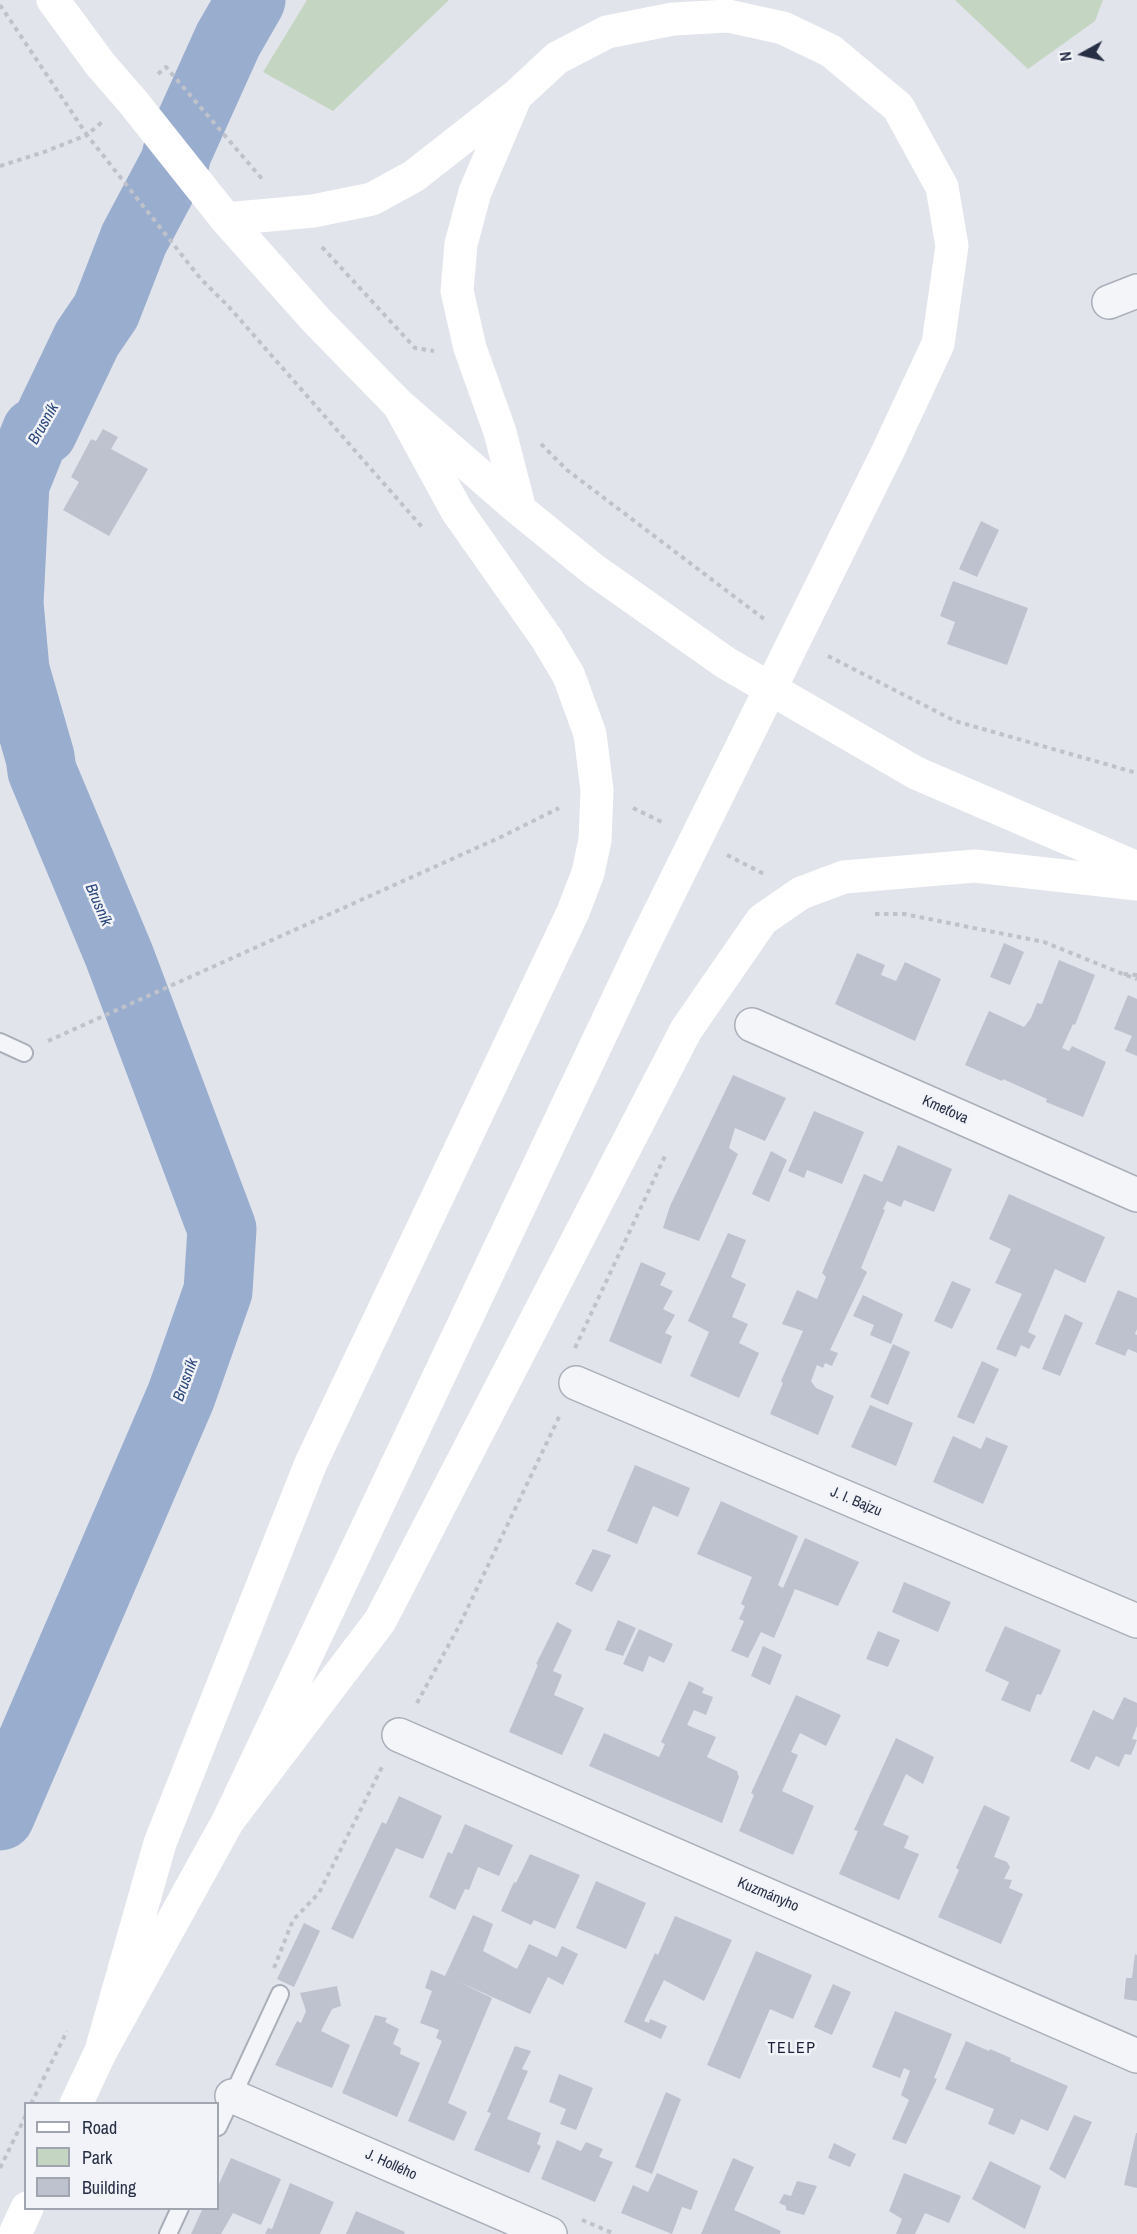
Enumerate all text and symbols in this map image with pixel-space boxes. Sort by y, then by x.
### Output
north arrow [1053,24,1113,84]
text: N [1054,50,1077,63]
water label: Brusník [25,400,63,448]
water label: Brusník [80,881,116,929]
street label: Kmeťova [919,1092,971,1128]
water label: Brusník [169,1356,203,1404]
street label: J. I. Bajzu [828,1483,884,1521]
street label: Kuzmányho [735,1874,801,1916]
district label: TELEP [767,2039,817,2059]
legend [24,2102,219,2210]
text: Road [82,2115,117,2140]
text: Park [82,2145,112,2170]
street label: J. Hollého [362,2146,420,2184]
text: Building [82,2175,136,2200]

